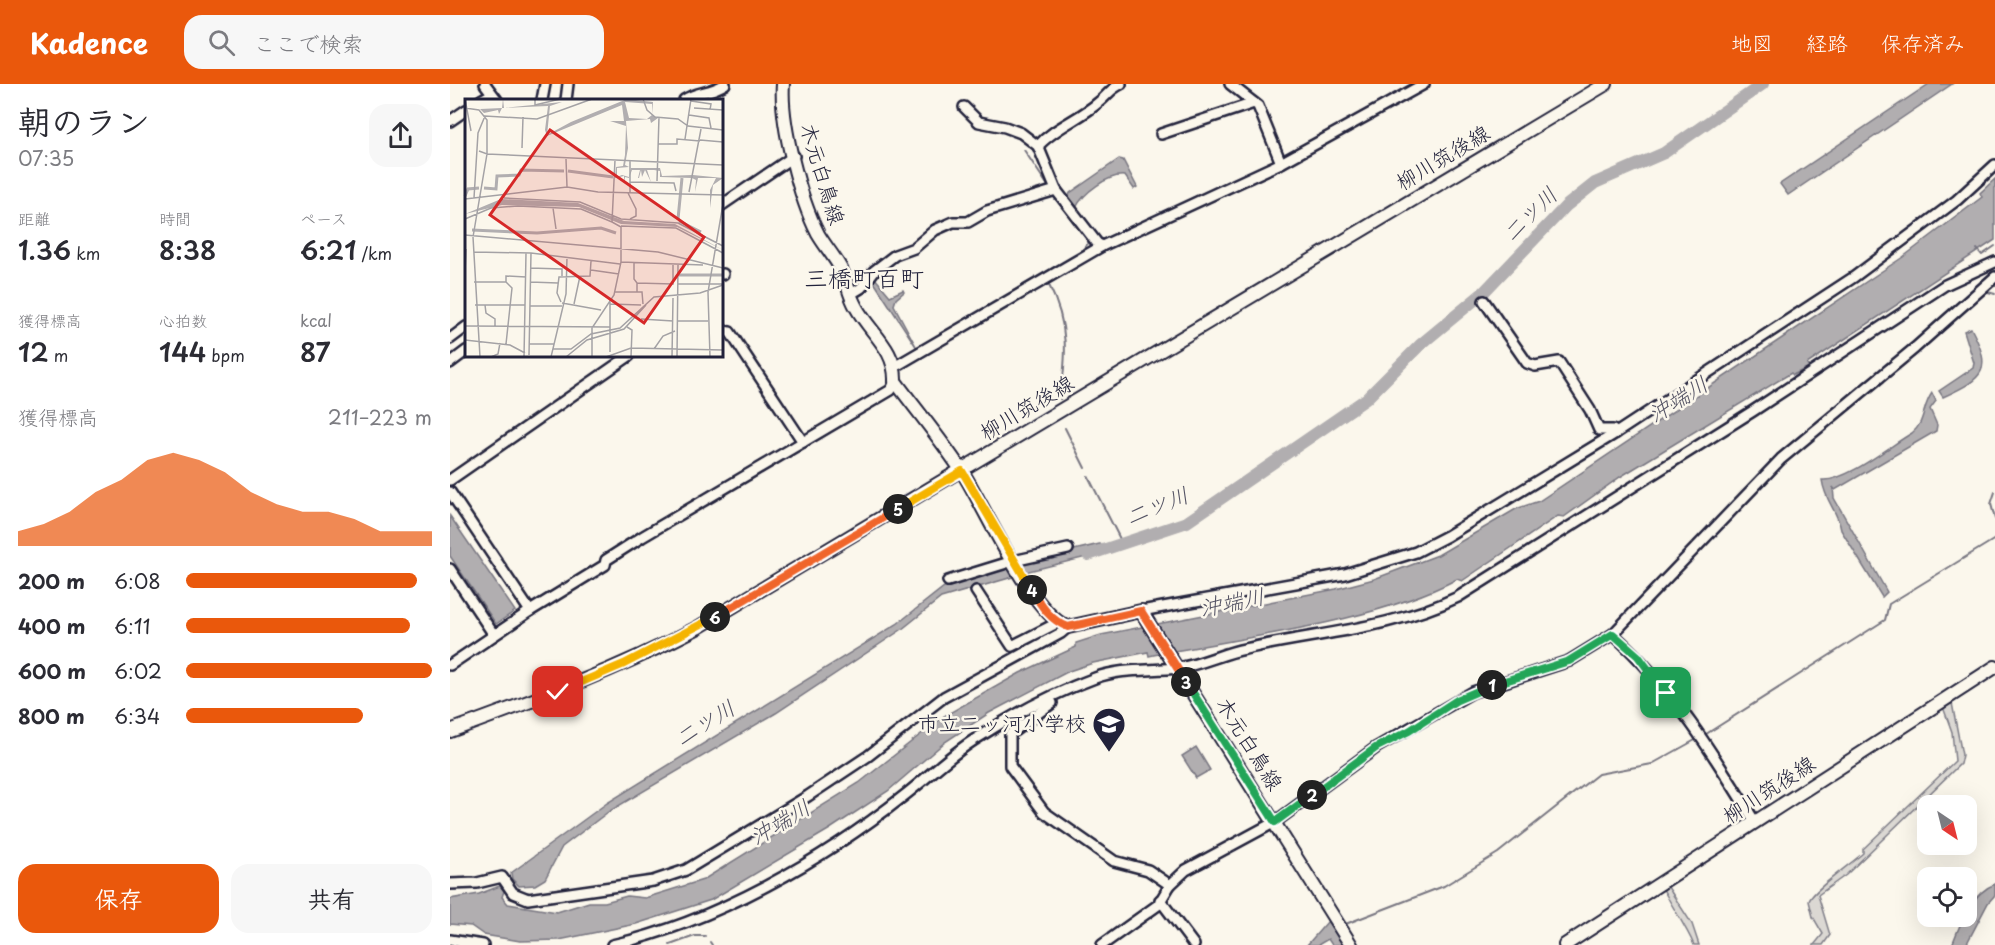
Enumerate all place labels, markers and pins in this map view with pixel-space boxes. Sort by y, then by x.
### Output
pin: 5 [883,494,913,524]
pin: 4 [1017,575,1047,605]
pin: 6 [700,602,730,632]
pin [532,666,583,717]
pin: 3 [1171,667,1201,697]
pin [1640,667,1691,718]
pin: 1 [1477,670,1507,700]
place label: 市立二ッ河小学校 [918,706,1086,738]
school or university icon: 市立二ッ河小学校 [1091,706,1127,753]
pin: 2 [1297,780,1327,810]

